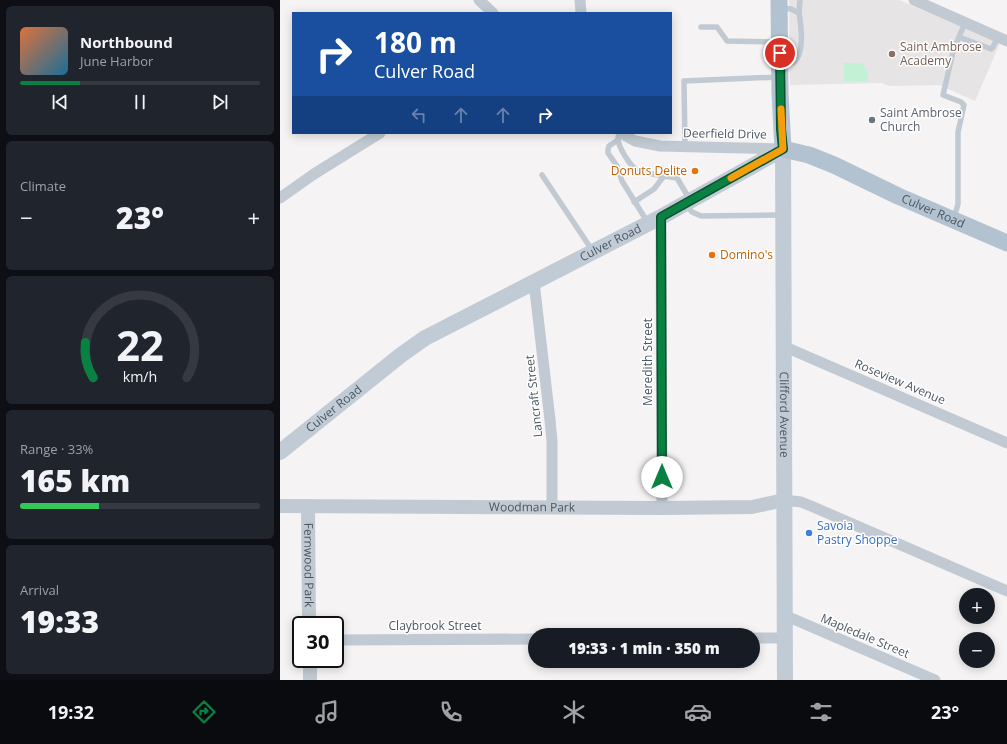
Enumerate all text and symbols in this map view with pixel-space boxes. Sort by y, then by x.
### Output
text: 180 m [374,23,457,61]
icon: right [308,28,360,80]
text: Northbound [80,32,173,52]
pin [763,36,797,70]
place label: Saint Ambrose Academy [900,38,982,69]
icon: arrive [769,42,791,64]
marker: Saint Ambrose Academy [887,49,897,59]
text: June Harbor [80,52,153,70]
text: Culver Road [374,59,475,83]
icon: previous [49,91,71,113]
icon: pause [129,91,151,113]
icon: next [209,91,231,113]
icon: left [408,104,430,126]
icon: ahead [450,104,472,126]
icon: ahead [492,104,514,126]
icon: right [534,104,556,126]
place label: Saint Ambrose Church [880,104,962,135]
marker: Saint Ambrose Church [867,115,877,125]
street label: Deerfield Drive [683,124,767,143]
place label: Donuts Delite [611,162,687,179]
marker: Donuts Delite [690,166,700,176]
text: Climate [20,177,66,195]
street label: Culver Road [899,190,968,232]
text: 23° [116,197,164,238]
text: − [20,202,33,232]
text: + [247,202,260,232]
street label: Culver Road [576,219,644,265]
place label: Domino's [720,246,773,263]
marker: Domino's [707,250,717,260]
text: 22 [116,317,164,373]
street label: Meredith Street [639,318,656,406]
street label: Lancraft Street [521,354,546,438]
street label: Roseview Avenue [852,355,948,408]
text: km/h [123,367,157,386]
street label: Clifford Avenue [776,372,793,458]
street label: Culver Road [302,381,365,436]
text: Range · 33% [20,440,93,458]
position arrow [641,456,683,498]
text: 165 km [20,460,130,501]
street label: Woodman Park [489,498,576,516]
place label: Savoia Pastry Shoppe [817,517,898,548]
street label: Fernwood Park [300,523,318,608]
marker: Savoia Pastry Shoppe [804,528,814,538]
text: Arrival [20,581,59,599]
map controls [959,588,995,668]
button: + [959,588,995,624]
text: 19:33 [20,601,99,642]
street label: Mapledale Street [818,609,912,662]
speed limit sign: 30 [292,616,344,668]
street label: Claybrook Street [389,617,481,634]
button: − [959,632,995,668]
text: 19:33 · 1 min · 350 m [568,638,720,658]
icon: directions [190,698,218,726]
icon: music [313,698,341,726]
icon: phone [437,698,465,726]
icon: climate [560,698,588,726]
icon: car [684,698,712,726]
icon: filters [807,698,835,726]
text: 19:32 [48,700,94,724]
text: 23° [931,700,959,724]

